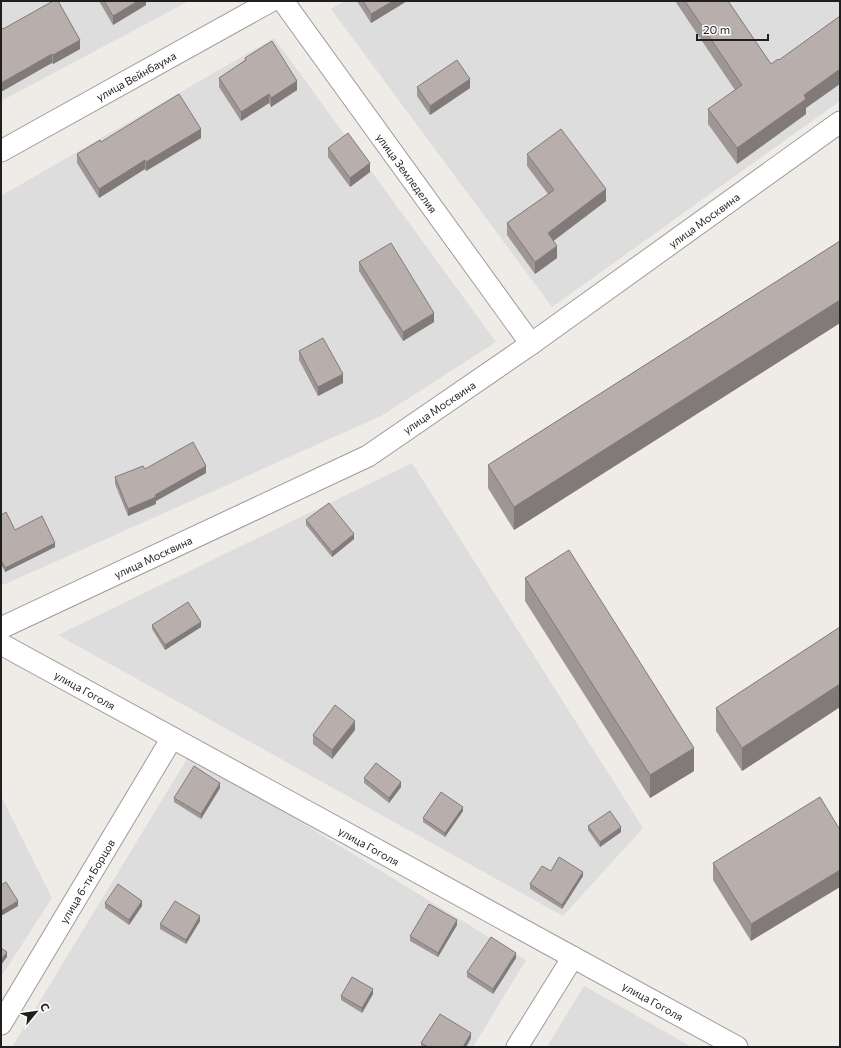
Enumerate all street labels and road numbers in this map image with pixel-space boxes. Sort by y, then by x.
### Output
street label: улица Вейнбаума [94,49,178,103]
street label: улица Земледелия [374,131,440,215]
street label: улица Москвина [666,190,742,250]
street label: улица Москвина [400,378,478,436]
street label: улица Москвина [112,533,194,581]
street label: улица Гоголя [52,668,118,712]
street label: улица Гоголя [336,824,402,868]
street label: улица 6-ти Борцов [57,836,117,925]
street label: улица Гоголя [620,979,686,1023]

